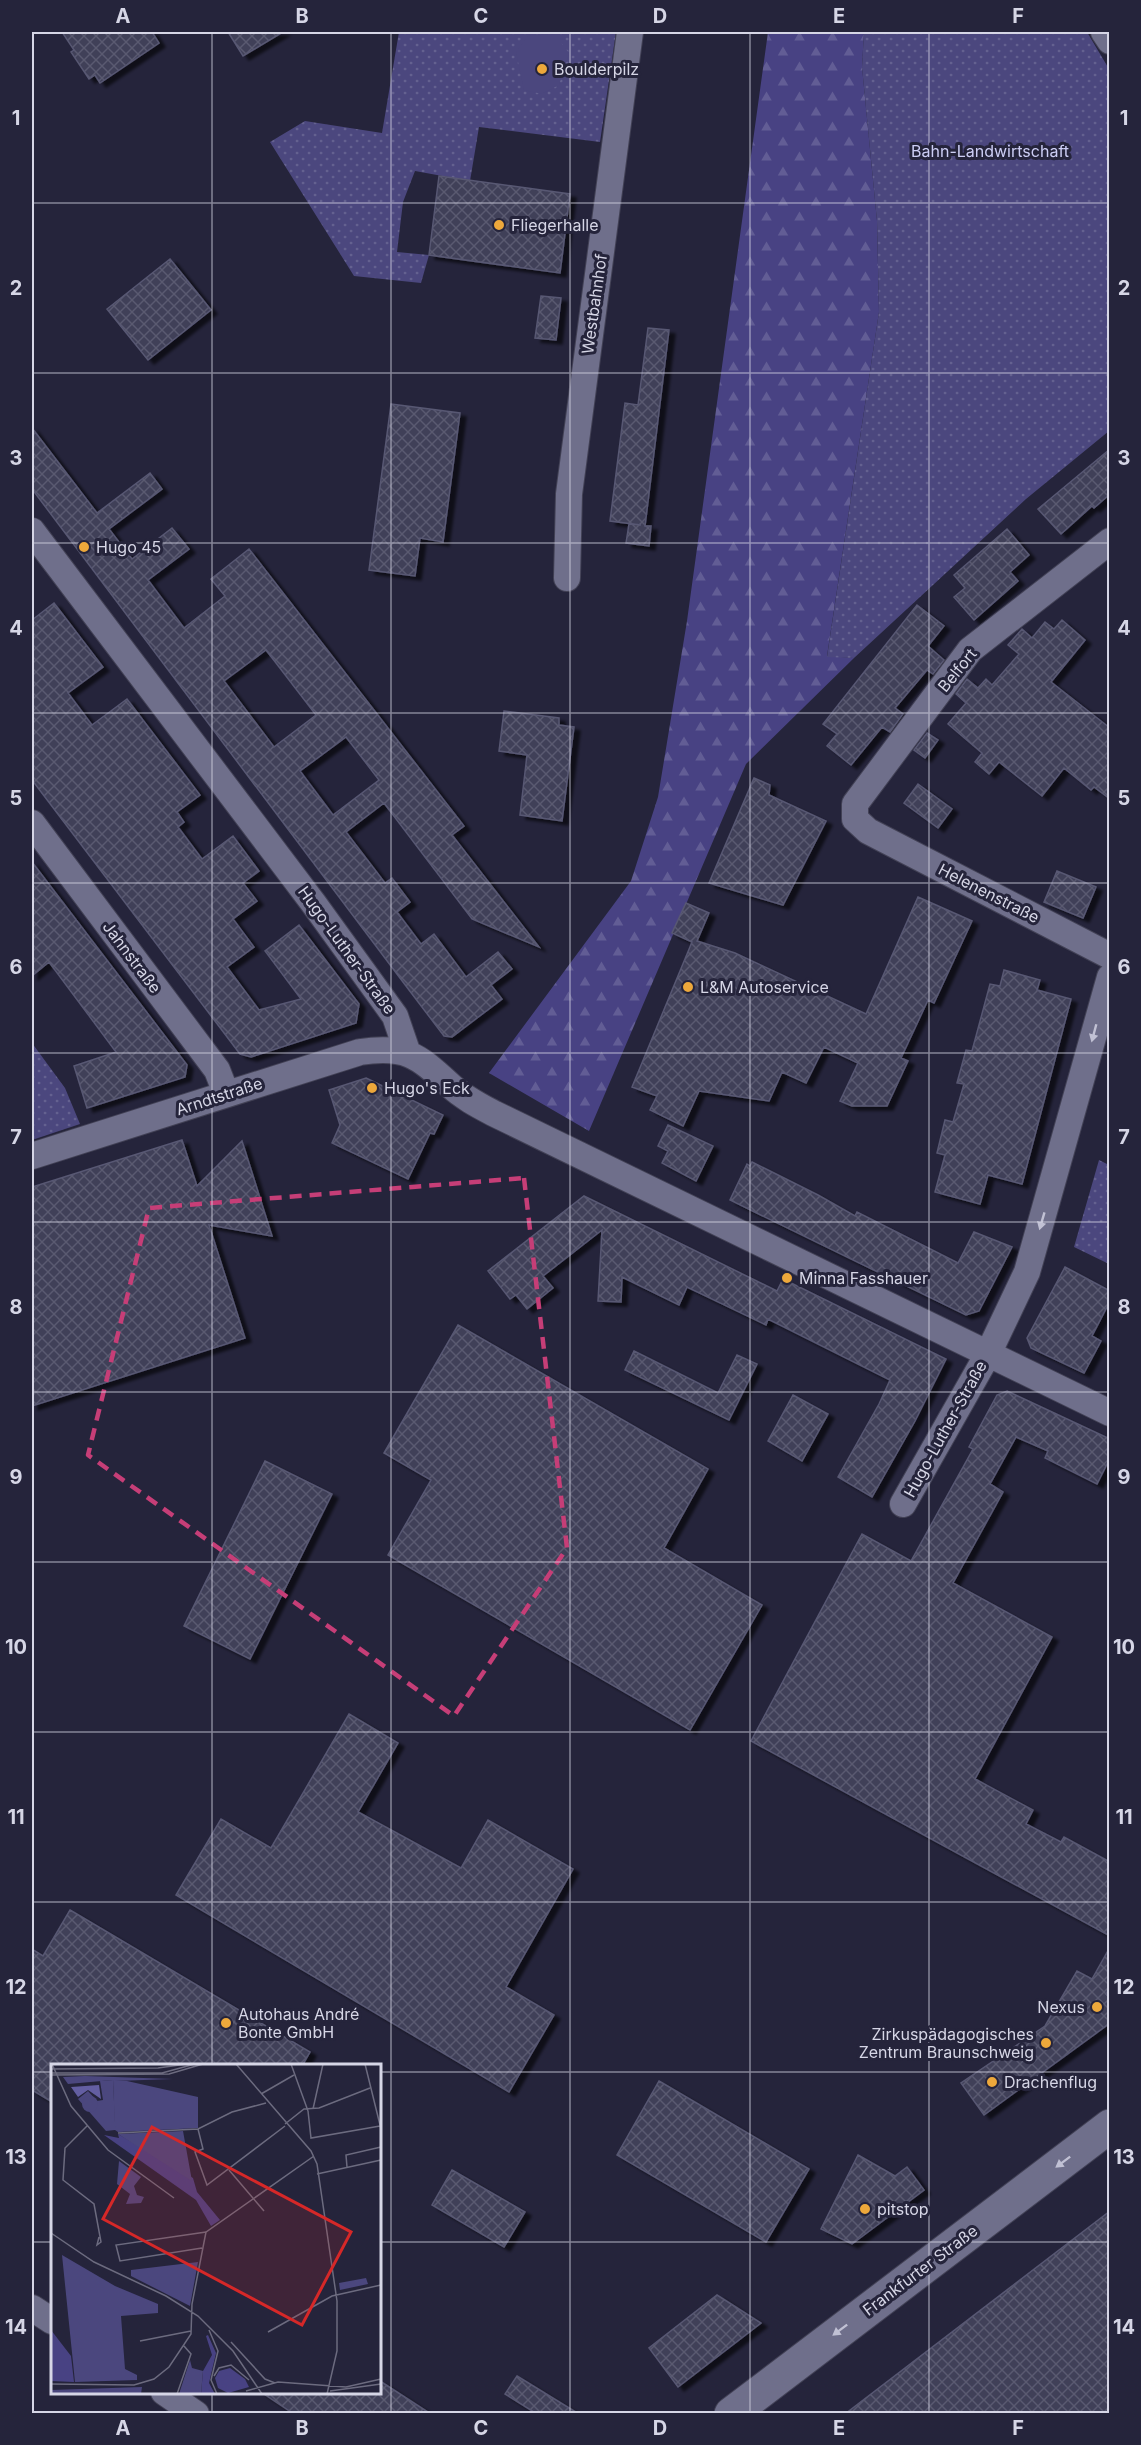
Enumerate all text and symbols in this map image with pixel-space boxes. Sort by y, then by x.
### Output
text: A [116,4,131,28]
text: B [295,4,309,28]
text: C [474,4,488,28]
text: D [653,4,667,28]
text: E [833,4,845,28]
text: F [1012,4,1024,28]
place label: Boulderpilz [554,59,639,79]
marker: Boulderpilz [535,62,549,76]
text: 1 [12,106,20,130]
text: 1 [1120,106,1128,130]
park label: Bahn-Landwirtschaft [911,141,1069,161]
place label: Fliegerhalle [511,215,598,235]
marker: Fliegerhalle [492,218,506,232]
street label: Westbahnhof [577,253,611,355]
text: 2 [10,276,22,300]
text: 2 [1118,276,1130,300]
text: 3 [10,446,22,470]
text: 3 [1118,446,1130,470]
place label: Hugo 45 [96,537,161,557]
marker: Hugo 45 [77,540,91,554]
text: 4 [9,616,23,640]
text: 4 [1117,616,1131,640]
street label: Belfort [933,644,981,696]
text: 5 [10,786,22,810]
text: 5 [1118,786,1130,810]
street label: Helenenstraße [935,859,1043,927]
street label: Hugo-Luther-Straße [294,882,400,1018]
street label: Jahnstraße [98,917,166,997]
text: 6 [10,955,23,979]
text: 6 [1118,955,1131,979]
place label: L&M Autoservice [700,977,829,997]
marker: L&M Autoservice [681,980,695,994]
one-way arrow [1089,1024,1098,1042]
street label: Arndtstraße [173,1073,265,1119]
place label: Hugo's Eck [384,1078,470,1098]
marker: Hugo's Eck [365,1081,379,1095]
text: 7 [10,1125,22,1149]
text: 7 [1118,1125,1130,1149]
one-way arrow [1037,1212,1046,1230]
place label: Minna Fasshauer [799,1268,928,1288]
marker: Minna Fasshauer [780,1271,794,1285]
text: 8 [9,1295,23,1319]
text: 8 [1117,1295,1131,1319]
street label: Hugo-Luther-Straße [899,1357,991,1501]
text: 9 [10,1465,23,1489]
text: 9 [1118,1465,1131,1489]
text: 10 [5,1635,27,1659]
text: 10 [1113,1635,1135,1659]
text: 11 [7,1805,25,1829]
text: 11 [1115,1805,1133,1829]
text: 12 [5,1975,27,1999]
text: 12 [1113,1975,1135,1999]
place label: Nexus [1037,1997,1085,2017]
marker: Nexus [1090,2000,1104,2014]
place label: Autohaus André Bonte GmbH [238,2004,359,2042]
marker: Autohaus André Bonte GmbH [219,2016,233,2030]
place label: Zirkuspädagogisches Zentrum Braunschweig [859,2024,1034,2062]
marker: Zirkuspädagogisches Zentrum Braunschweig [1039,2036,1053,2050]
inset map [51,2064,381,2394]
place label: Drachenflug [1004,2072,1097,2092]
marker: Drachenflug [985,2075,999,2089]
text: 13 [5,2145,27,2169]
text: 13 [1113,2145,1135,2169]
one-way arrow [1055,2155,1071,2168]
place label: pitstop [877,2199,929,2219]
marker: pitstop [858,2202,872,2216]
street label: Frankfurter Straße [859,2220,981,2320]
text: 14 [5,2315,27,2339]
text: 14 [1113,2315,1135,2339]
one-way arrow [833,2324,849,2336]
text: A [116,2416,131,2440]
text: B [295,2416,309,2440]
text: C [474,2416,488,2440]
text: D [653,2416,667,2440]
text: E [833,2416,845,2440]
text: F [1012,2416,1024,2440]

